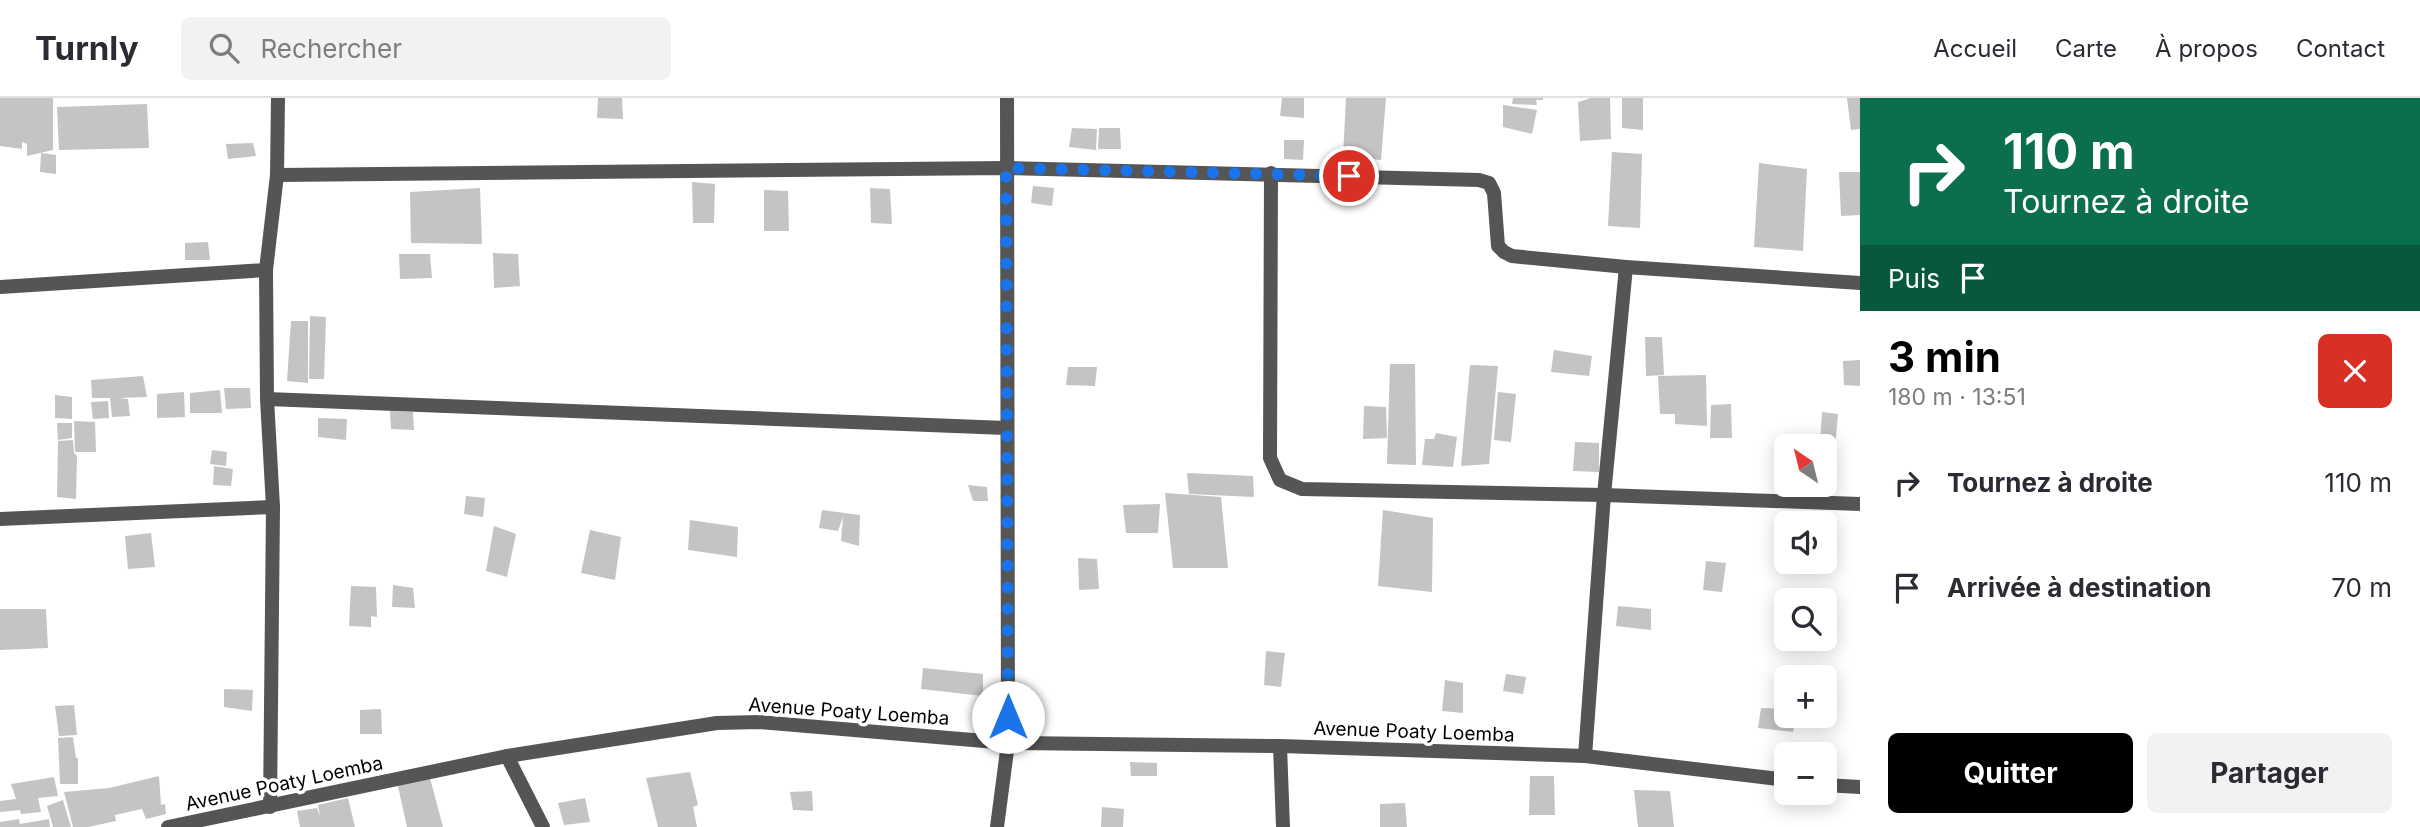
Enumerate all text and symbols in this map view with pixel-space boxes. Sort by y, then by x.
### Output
search box [181,17,671,80]
text: Turnly [35,28,139,68]
icon: search [205,29,243,67]
text: Rechercher [261,33,402,64]
text: Accueil [1933,34,2017,63]
text: Carte [2055,34,2117,63]
text: À propos [2155,34,2258,63]
text: Contact [2296,34,2385,63]
text: 110 m [2003,122,2135,181]
icon: right [1888,126,1979,217]
pin [1319,146,1379,206]
icon: arrive [1330,157,1368,195]
text: Tournez à droite [2003,182,2249,221]
icon: arrive [1954,259,1992,297]
text: Puis [1888,263,1940,294]
text: 3 min [1888,331,2001,382]
button: close [2318,334,2392,408]
text: 180 m · 13:51 [1888,383,2026,411]
north arrow [1774,434,1838,497]
map controls [1774,434,1837,805]
icon: right [1888,464,1926,502]
text: Tournez à droite [1947,467,2153,498]
text: 110 m [2324,467,2392,498]
button: sound [1774,511,1837,574]
icon: arrive [1888,569,1926,607]
text: Arrivée à destination [1947,572,2212,603]
text: 70 m [2331,572,2392,603]
button: search [1774,588,1837,651]
button: + [1774,665,1837,728]
position arrow [971,680,1045,754]
street label: Avenue Poaty Loemba [748,693,950,730]
street label: Avenue Poaty Loemba [1313,716,1515,747]
button: Quitter [1888,733,2133,813]
button: Partager [2147,733,2392,813]
button: − [1774,742,1837,805]
street label: Avenue Poaty Loemba [183,751,385,816]

